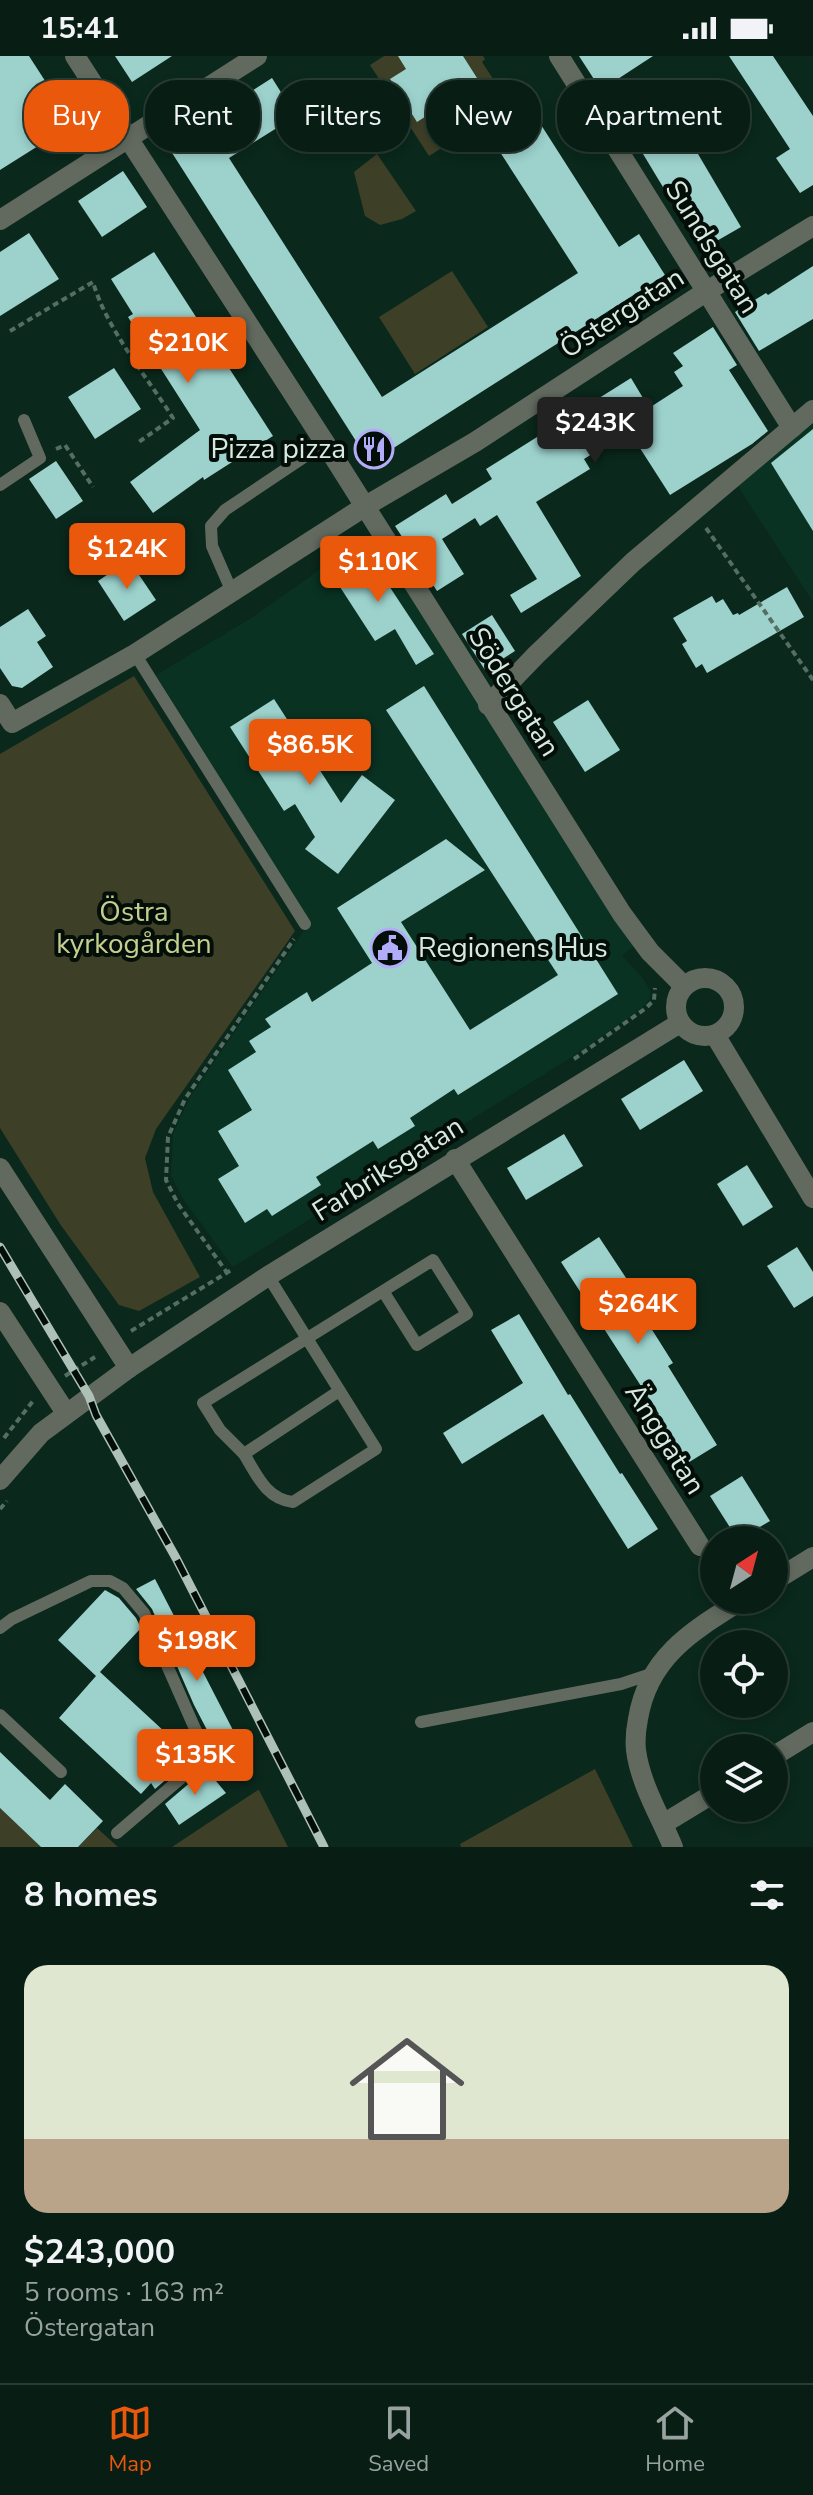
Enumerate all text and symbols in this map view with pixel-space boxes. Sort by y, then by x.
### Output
text: 15:41 [40,8,119,49]
chip: Buy [24,80,129,152]
chip: Rent [145,80,260,152]
chip: Filters [276,80,410,152]
chip: New [426,80,541,152]
chip: Apartment [557,80,750,152]
street label: Sundsgatan [656,173,768,321]
street label: Östergatan [553,259,691,367]
pin: $210K [132,317,244,385]
text: $210K [148,325,228,360]
pin: $243K [539,397,651,465]
text: $243K [555,405,635,440]
restaurant icon: Pizza pizza [353,428,395,470]
place label: Pizza pizza [211,430,346,468]
pin: $124K [71,523,183,591]
text: $124K [87,531,167,566]
pin: $110K [322,536,434,604]
text: $110K [338,544,418,579]
street label: Södergatan [459,620,569,764]
pin: $86.5K [245,719,375,787]
text: $86.5K [267,727,353,762]
park label: Östra kyrkogården [56,893,212,963]
public building icon: Regionens Hus [369,927,411,969]
place label: Regionens Hus [418,929,608,967]
street label: Farbriksgatan [305,1107,471,1231]
pin: $264K [582,1278,694,1346]
text: $264K [598,1286,678,1321]
street label: Änggatan [616,1376,714,1502]
north arrow [700,1526,788,1614]
map controls [700,1526,788,1822]
pin: $198K [141,1615,253,1683]
text: $198K [157,1623,237,1658]
button: locate [700,1630,788,1718]
pin: $135K [139,1729,251,1797]
button: layers [700,1734,788,1822]
text: $135K [155,1737,235,1772]
text: 8 homes [24,1872,158,1918]
icon: filters [745,1873,789,1917]
icon: home [335,2017,479,2161]
text: $243,000 [24,2229,175,2275]
text: 5 rooms · 163 m² [24,2275,224,2310]
text: Östergatan [24,2310,155,2345]
tab: Map [108,2401,152,2479]
tab: Saved [368,2401,429,2479]
tab: Home [645,2401,705,2479]

